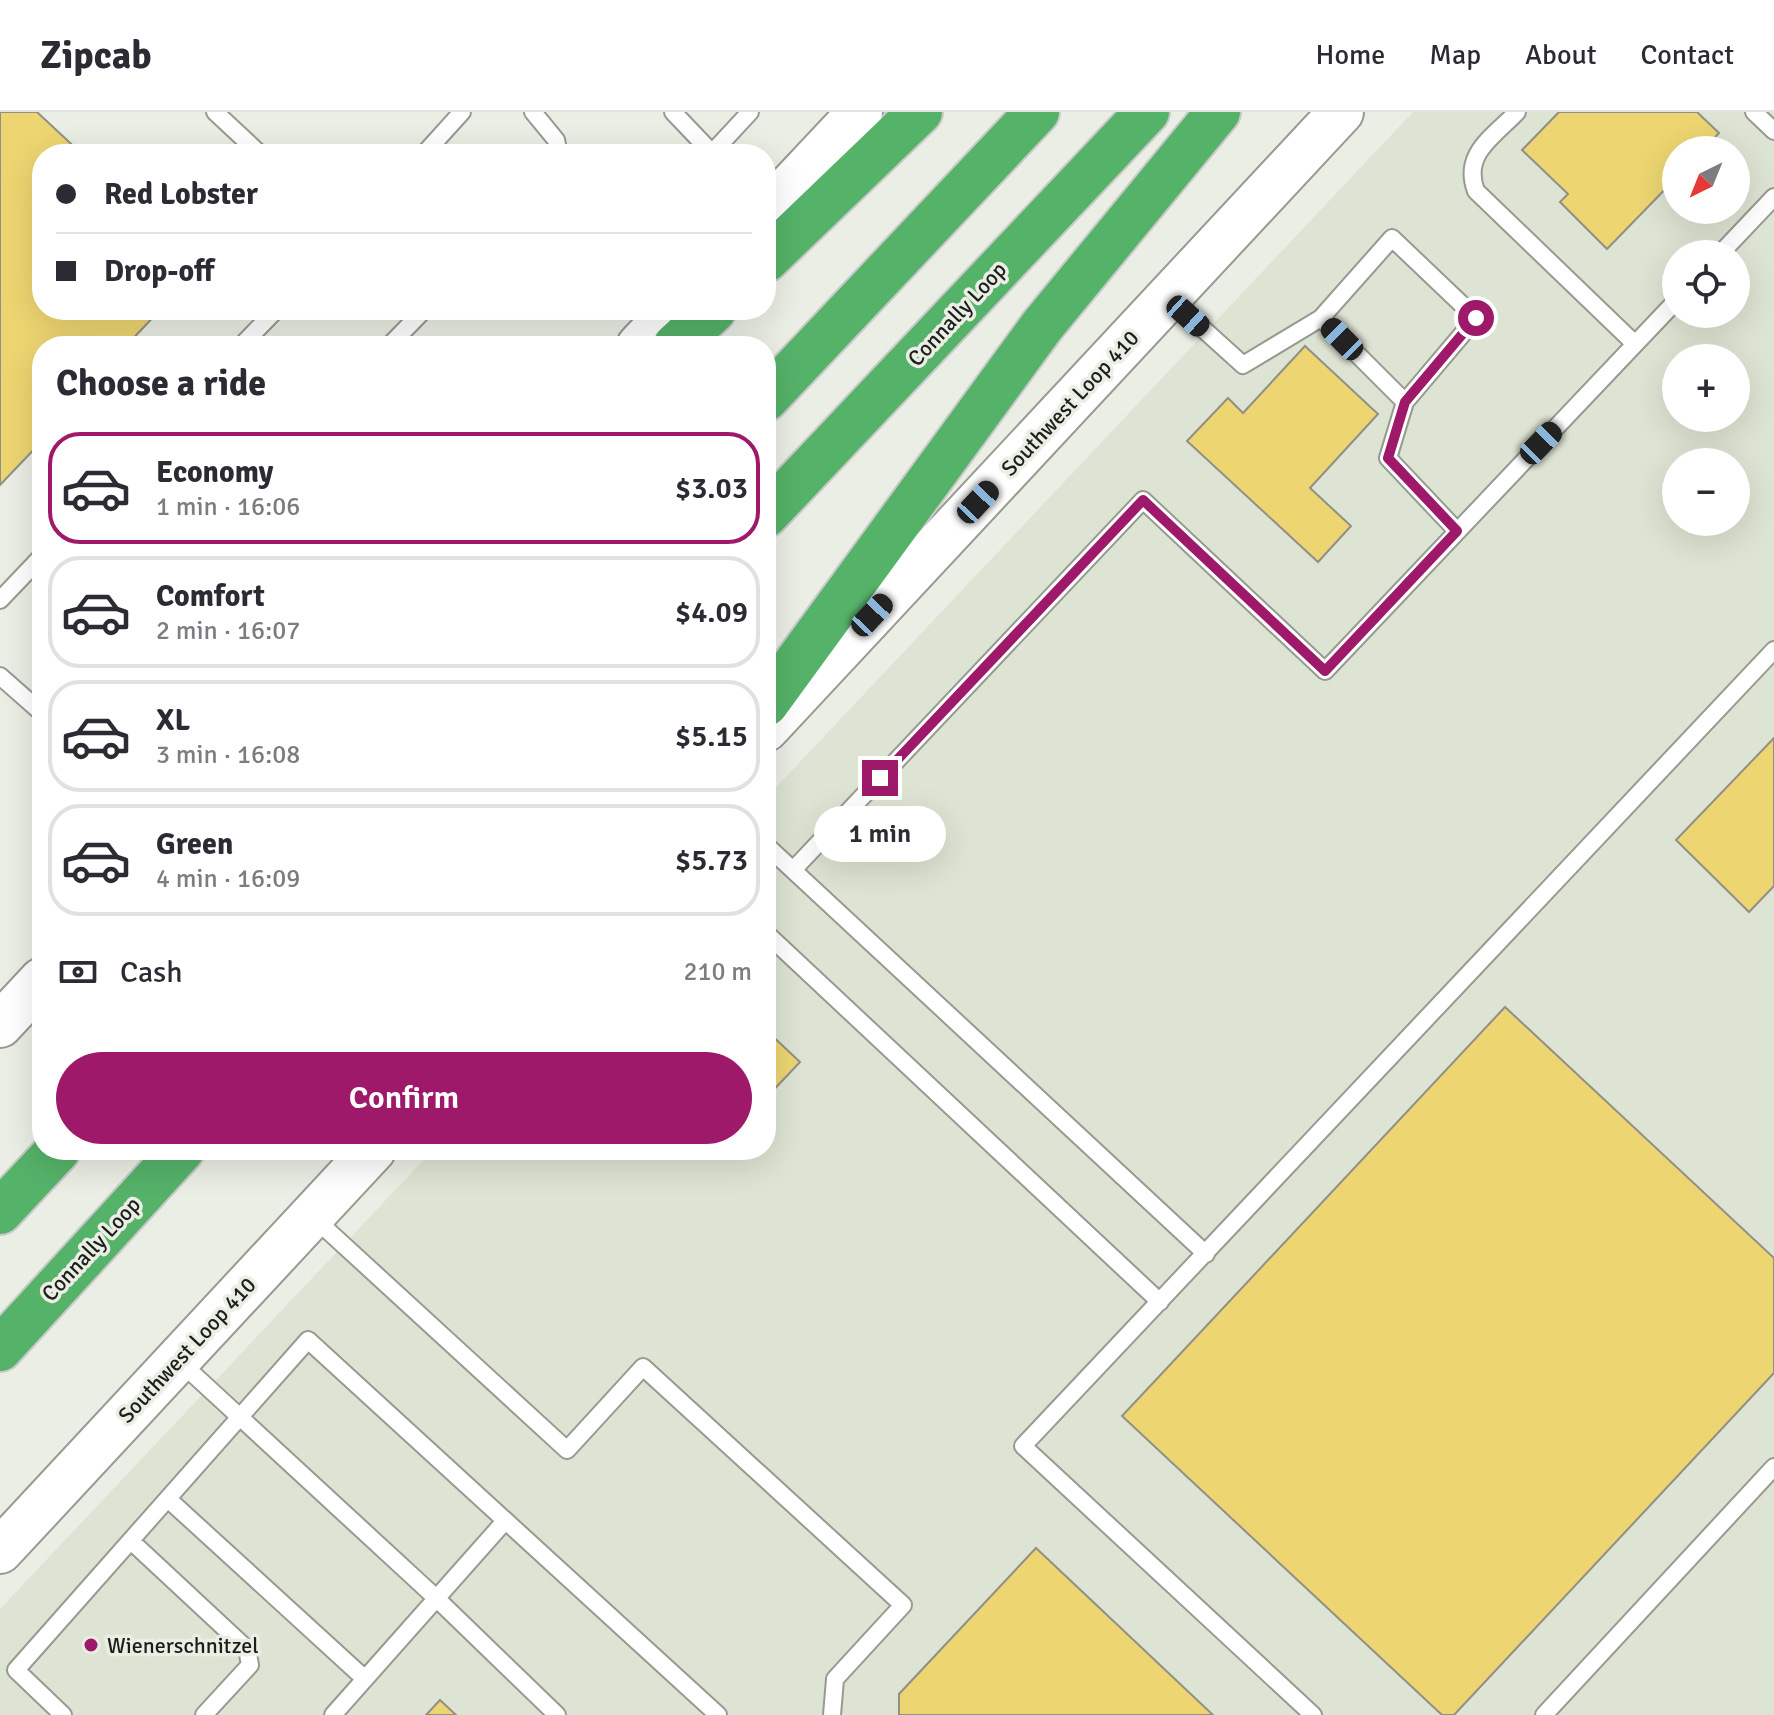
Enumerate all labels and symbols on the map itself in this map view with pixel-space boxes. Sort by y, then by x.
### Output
north arrow [1662,136,1750,224]
street label: Connally Loop [902,256,1012,372]
car [1162,291,1214,341]
route start [1458,300,1494,336]
car [1317,314,1367,364]
street label: Southwest Loop 410 [995,324,1145,482]
car [1516,417,1566,469]
car [953,476,1003,528]
car [847,589,897,641]
route end [862,760,898,796]
callout: 1 min [814,806,946,862]
street label: Connally Loop [36,1191,146,1307]
street label: Southwest Loop 410 [112,1271,262,1429]
place label: Wienerschnitzel [107,1632,259,1659]
marker: Wienerschnitzel [82,1636,100,1654]

